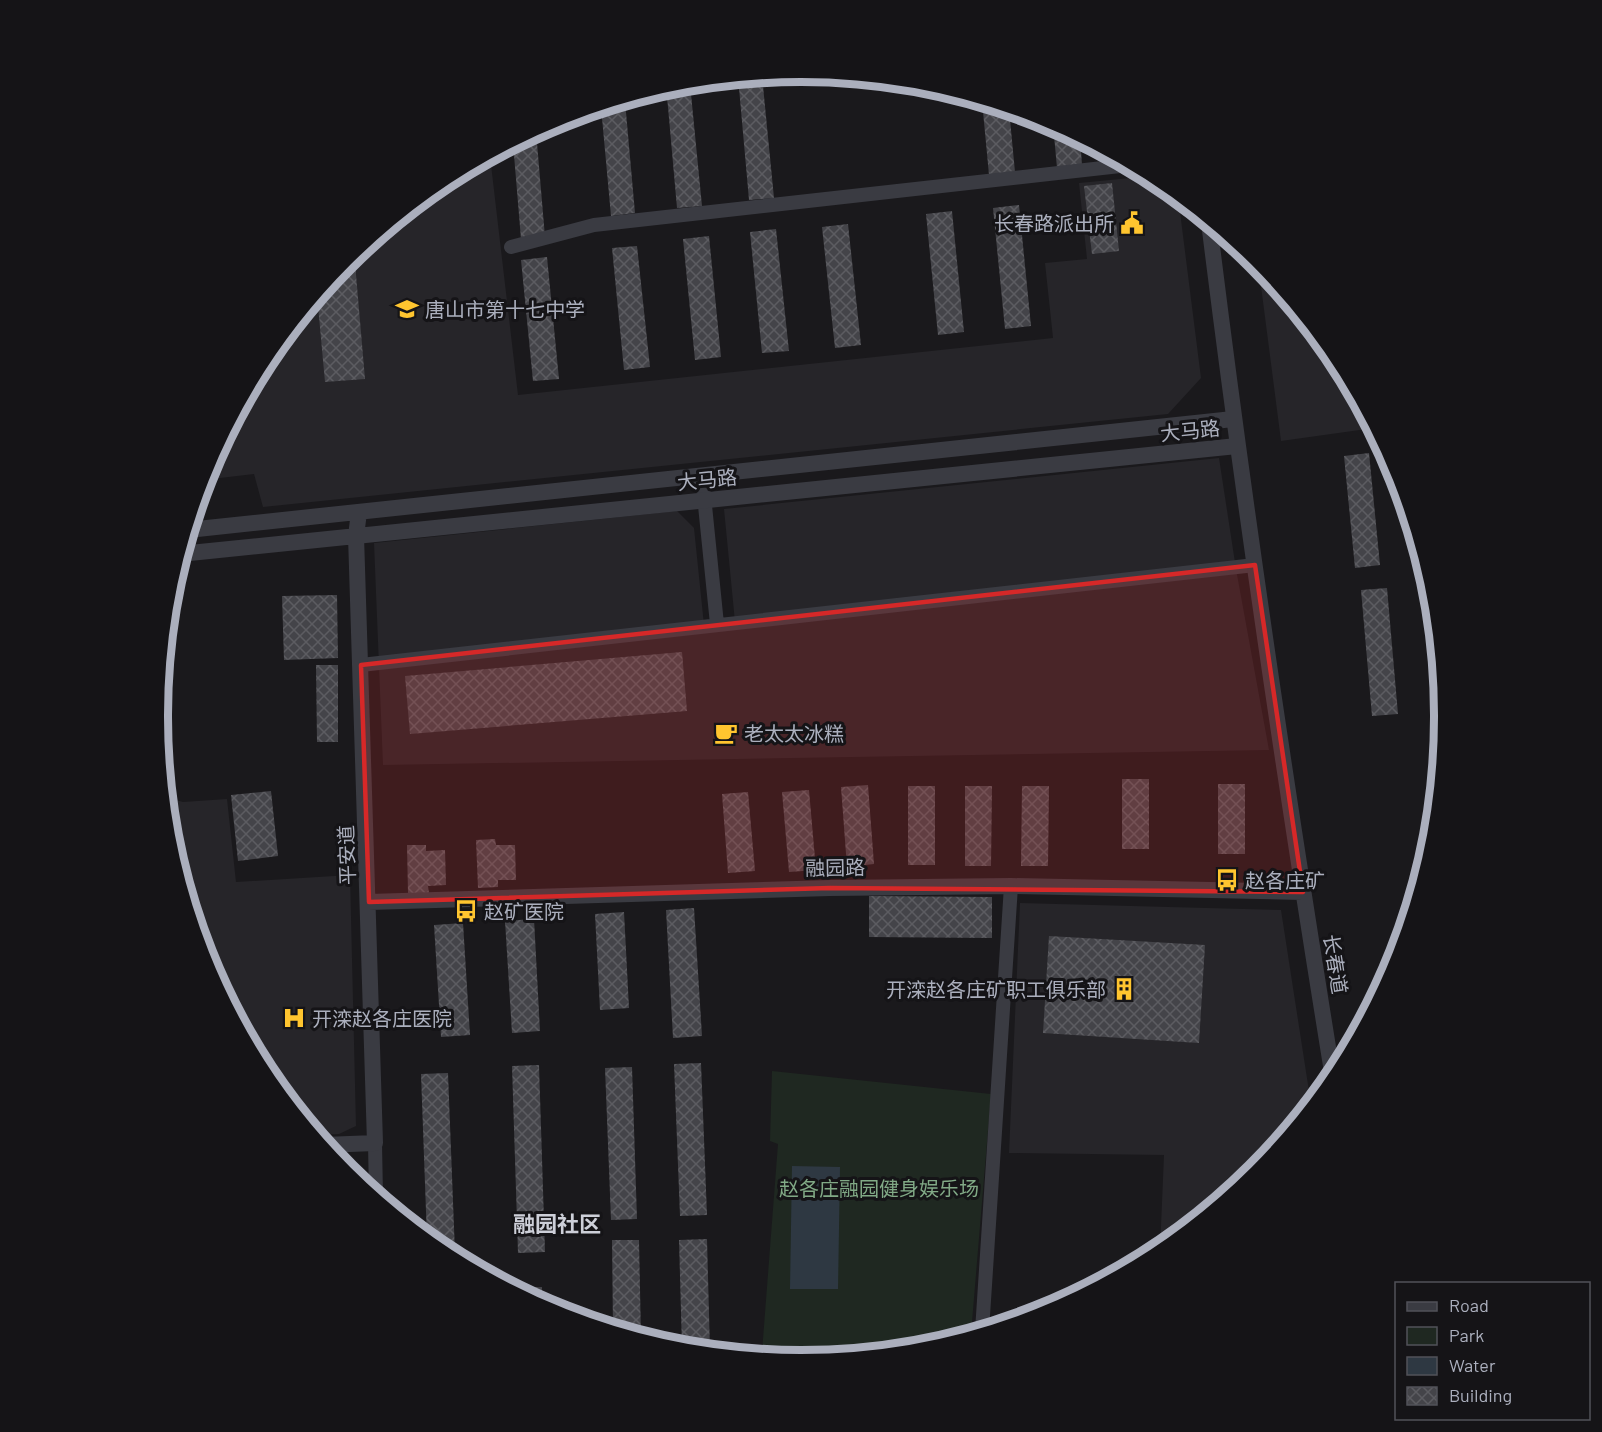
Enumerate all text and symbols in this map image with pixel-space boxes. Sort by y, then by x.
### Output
public building icon: 长春路派出所 [1119,210,1145,236]
place label: 长春路派出所 [994,211,1114,235]
school or university icon: 唐山市第十七中学 [394,296,420,322]
place label: 唐山市第十七中学 [425,297,585,321]
street label: 大马路 [1159,415,1221,445]
street label: 大马路 [676,464,738,494]
cafe icon: 老太太冰糕 [713,720,739,746]
place label: 老太太冰糕 [744,721,844,745]
street label: 平安道 [333,825,359,885]
street label: 融园路 [805,854,865,880]
bus stop icon: 赵各庄矿 [1214,867,1240,893]
place label: 赵各庄矿 [1245,868,1325,892]
bus stop icon: 赵矿医院 [453,898,479,924]
place label: 赵矿医院 [484,899,564,923]
street label: 长春道 [1319,932,1353,996]
building icon: 开滦赵各庄矿职工俱乐部 [1111,976,1137,1002]
place label: 开滦赵各庄矿职工俱乐部 [886,977,1106,1001]
hospital icon: 开滦赵各庄医院 [281,1005,307,1031]
place label: 开滦赵各庄医院 [312,1006,452,1030]
park label: 赵各庄融园健身娱乐场 [779,1176,979,1200]
district label: 融园社区 [513,1210,601,1236]
legend [1395,1282,1590,1420]
text: Road [1449,1294,1489,1316]
text: Park [1449,1324,1484,1346]
text: Water [1449,1354,1496,1376]
text: Building [1449,1384,1512,1406]

